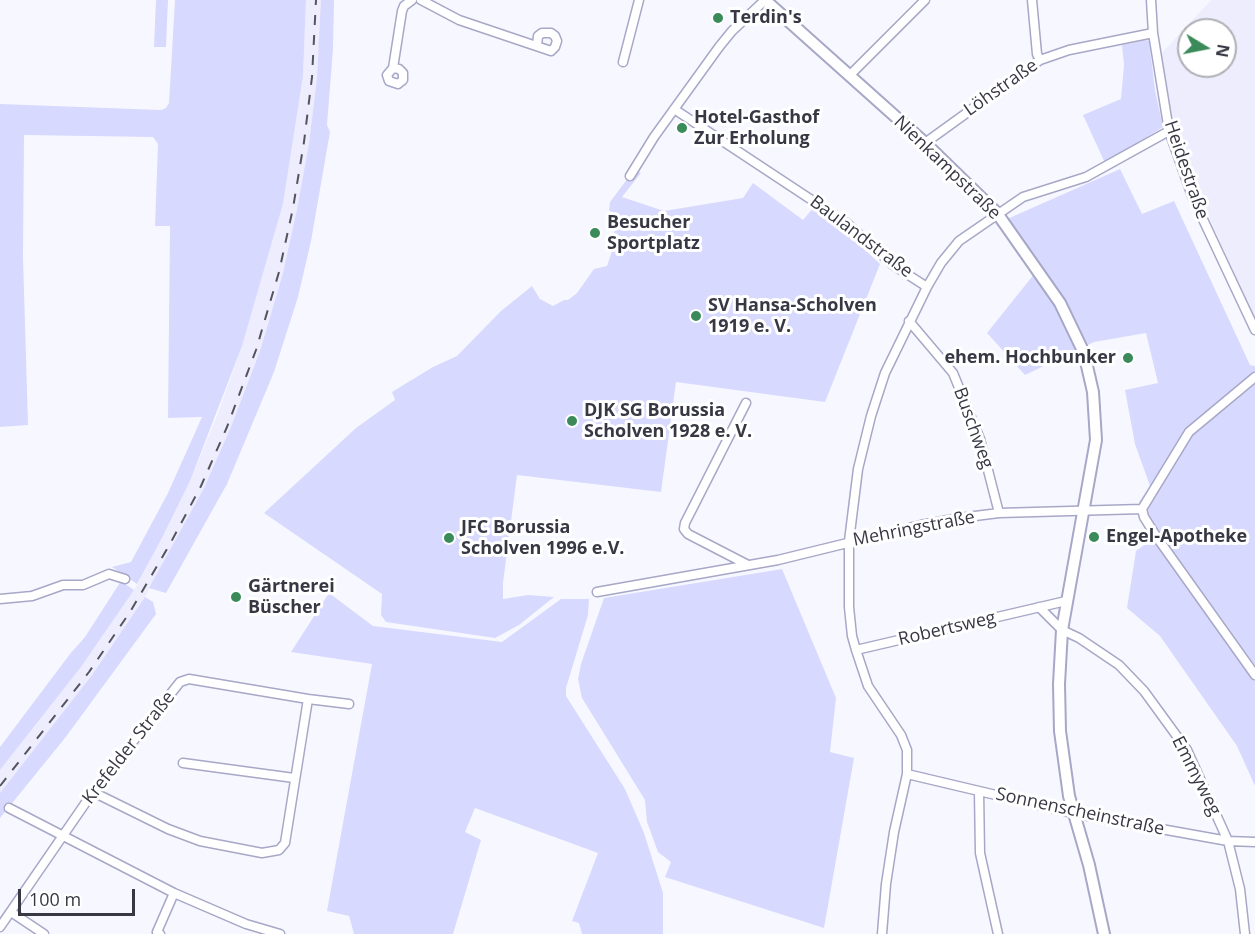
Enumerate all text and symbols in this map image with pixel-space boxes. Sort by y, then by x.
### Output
place label: Terdin's [730,7,802,29]
marker: Terdin's [711,11,725,25]
north arrow [1177,18,1237,78]
text: N [1211,42,1235,59]
street label: Löhstraße [960,55,1042,121]
place label: Hotel-Gasthof Zur Erholung [694,107,819,150]
street label: Nienkampstraße [889,112,1005,224]
street label: Heidestraße [1159,118,1213,222]
marker: Hotel-Gasthof Zur Erholung [675,121,689,135]
street label: Baulandstraße [805,191,917,283]
place label: Besucher Sportplatz [607,212,700,254]
marker: Besucher Sportplatz [588,226,602,240]
place label: SV Hansa-Scholven 1919 e. V. [708,295,877,338]
marker: SV Hansa-Scholven 1919 e. V. [689,309,703,323]
place label: ehem. Hochbunker [944,347,1116,369]
marker: ehem. Hochbunker [1121,351,1135,365]
street label: Buschweg [948,384,998,472]
place label: DJK SG Borussia Scholven 1928 e. V. [584,400,752,442]
marker: DJK SG Borussia Scholven 1928 e. V. [565,414,579,428]
street label: Mehringstraße [851,507,977,551]
place label: JFC Borussia Scholven 1996 e.V. [461,517,624,560]
place label: Engel-Apotheke [1106,526,1247,548]
marker: Engel-Apotheke [1087,530,1101,544]
marker: JFC Borussia Scholven 1996 e.V. [442,531,456,545]
place label: Gärtnerei Büscher [248,576,335,618]
marker: Gärtnerei Büscher [229,590,243,604]
street label: Robertsweg [896,607,998,651]
street label: Krefelder Straße [78,687,180,809]
street label: Emmyweg [1167,733,1225,819]
street label: Sonnenscheinstraße [994,784,1166,840]
scale bar [21,877,138,915]
text: 100 m [29,887,81,911]

